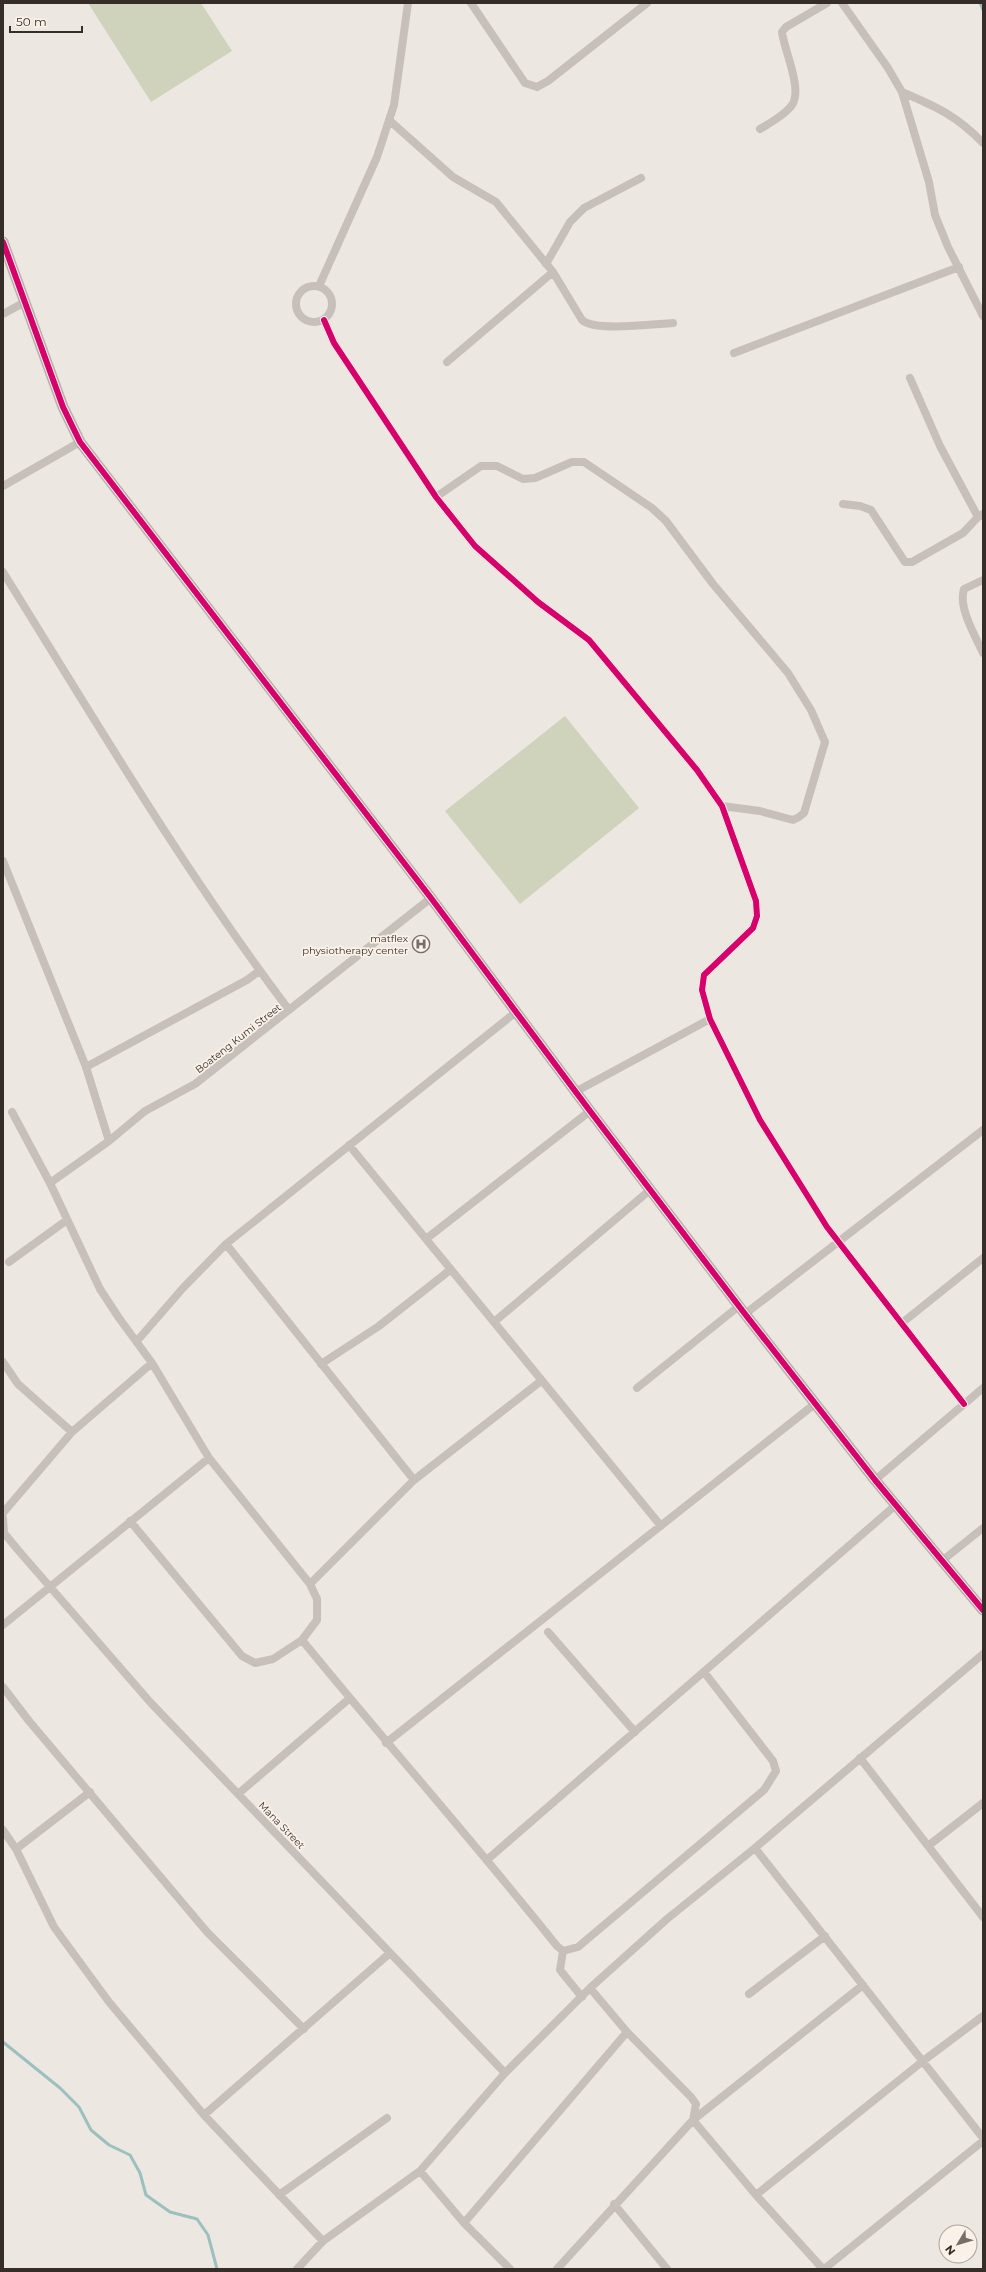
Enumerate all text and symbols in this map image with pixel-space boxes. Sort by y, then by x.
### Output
scale bar [10,8,82,34]
text: 50 m [16,14,47,29]
place label: matflex physiotherapy center [302,932,409,957]
hospital icon: matflex physiotherapy center [411,934,431,954]
street label: Boateng Kumi Street [193,1001,284,1076]
street label: Mana Street [256,1799,307,1852]
north arrow [938,2224,978,2264]
text: N [942,2242,958,2258]

